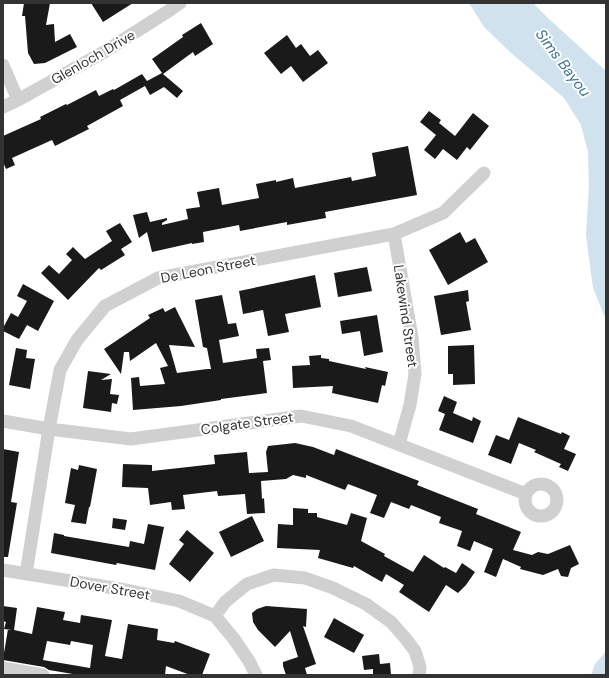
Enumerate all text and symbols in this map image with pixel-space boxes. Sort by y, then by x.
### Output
water label: Sims Bayou [531,25,595,101]
street label: Glenloch Drive [48,26,138,88]
street label: De Leon Street [159,251,257,287]
street label: Lakewind Street [390,264,422,368]
street label: Colgate Street [200,408,294,438]
street label: Dover Street [68,572,152,604]

